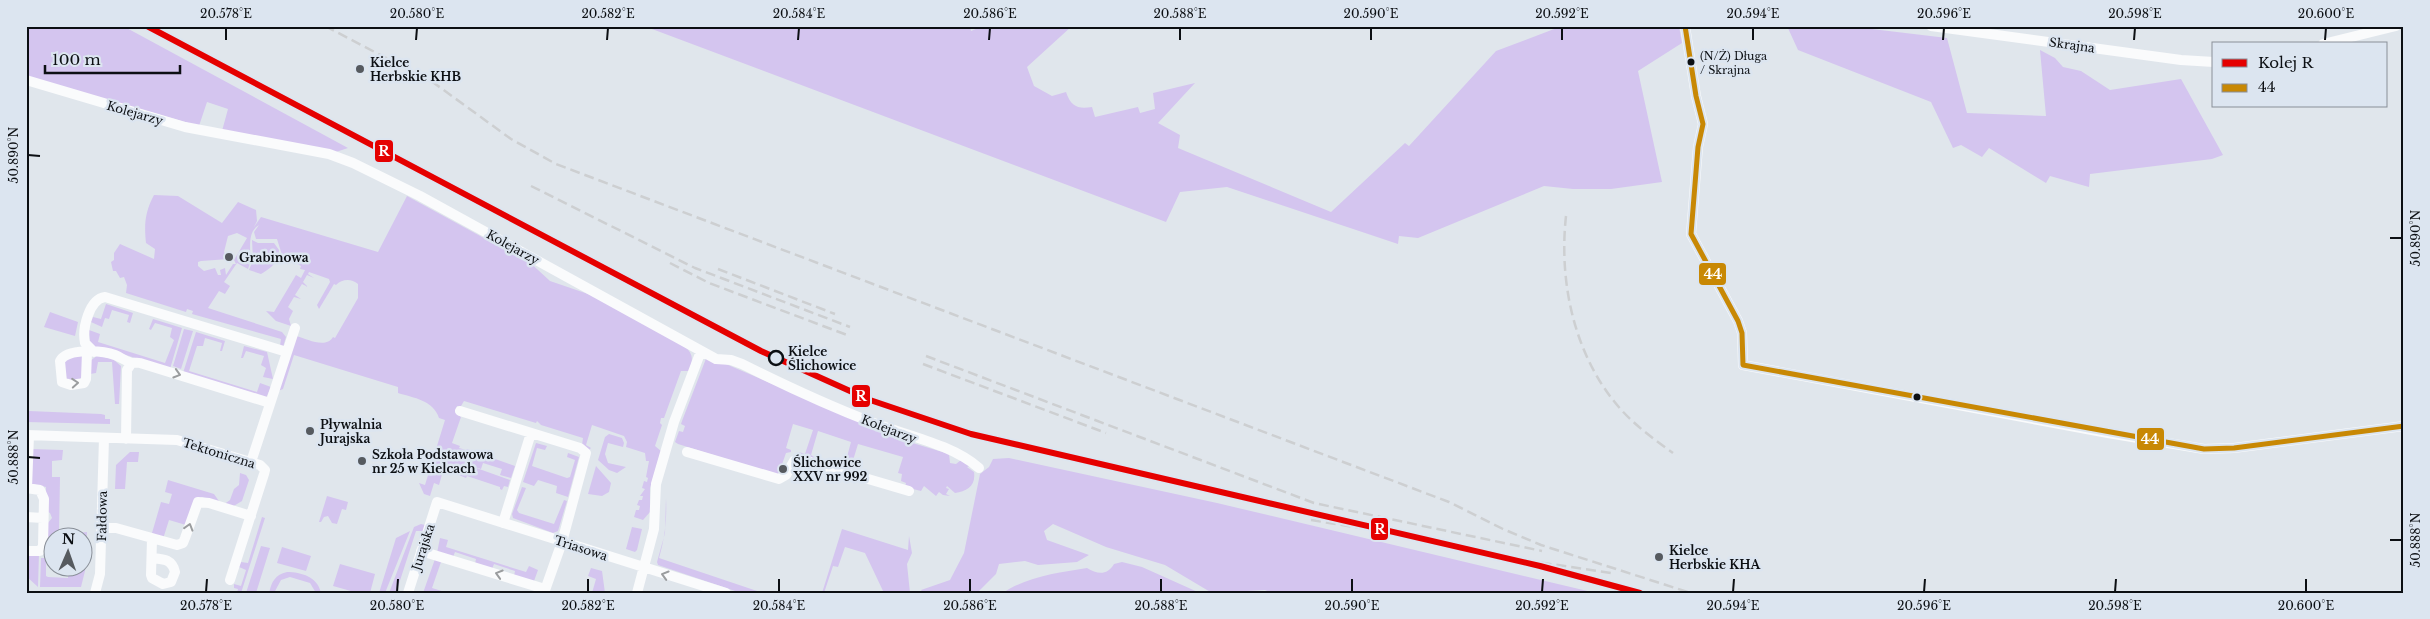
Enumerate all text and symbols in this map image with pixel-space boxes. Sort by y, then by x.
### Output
text: 20.578°E [200,6,252,21]
text: 20.580°E [390,6,444,21]
text: 20.582°E [581,6,635,21]
text: 20.584°E [773,6,826,21]
text: 20.586°E [963,6,1017,21]
text: 20.588°E [1153,6,1207,21]
text: 20.590°E [1344,6,1399,21]
text: 20.592°E [1535,6,1589,21]
text: 20.594°E [1726,6,1780,21]
text: 20.596°E [1917,6,1971,21]
text: 20.598°E [2108,6,2162,21]
text: 20.600°E [2298,6,2355,21]
street label: Skrajna [2048,34,2096,56]
scale bar [45,42,180,74]
legend [2212,42,2388,108]
place label: (N/Ż) Długa / Skrajna [1700,49,1768,77]
text: 100 m [52,50,101,69]
text: Kolej R [2258,53,2314,72]
place label: Kielce Herbskie KHB [370,55,461,84]
marker: (N/Ż) Długa / Skrajna [1686,57,1696,67]
marker: Kielce Herbskie KHB [354,63,366,75]
text: 44 [2258,77,2276,96]
street label: Kolejarzy [105,98,165,128]
text: 50.890°N [6,126,21,183]
line badge: R [374,139,394,163]
text: R [378,142,390,160]
text: 50.890°N [2408,209,2423,266]
street label: Kolejarzy [484,226,542,268]
place label: Grabinowa [239,250,309,265]
marker: Grabinowa [223,251,235,263]
line badge: 44 [1698,262,1727,286]
text: 44 [1704,265,1722,283]
place label: Kielce Ślichowice [788,344,856,373]
marker: Kielce Ślichowice [768,350,784,366]
one-way arrow [173,369,181,379]
one-way arrow [72,378,80,389]
line badge: R [851,384,871,408]
text: R [855,387,867,405]
unlabelled marker [1912,392,1922,402]
street label: Kolejarzy [859,412,919,447]
place label: Pływalnia Jurajska [317,417,382,446]
marker: Pływalnia Jurajska [304,425,316,437]
line badge: 44 [2136,427,2165,451]
text: 50.888°N [6,429,21,485]
text: 44 [2141,430,2159,448]
street label: Tektoniczna [181,435,258,471]
place label: Szkoła Podstawowa nr 25 w Kielcach [372,447,494,476]
place label: Ślichowice XXV nr 992 [792,454,868,484]
marker: Szkoła Podstawowa nr 25 w Kielcach [356,455,368,467]
marker: Ślichowice XXV nr 992 [777,463,789,475]
street label: Fałdowa [94,490,110,541]
text: 50.888°N [2408,512,2423,568]
line badge: R [1370,517,1389,541]
text: R [1374,520,1386,538]
street label: Jurajska [408,522,438,574]
one-way arrow [183,523,193,532]
north arrow [42,526,92,576]
text: N [62,530,75,548]
street label: Triasowa [553,532,610,564]
place label: Kielce Herbskie KHA [1669,543,1761,572]
marker: Kielce Herbskie KHA [1653,551,1665,563]
one-way arrow [495,570,503,580]
one-way arrow [662,570,670,580]
text: 20.578°E [180,598,232,613]
text: 20.580°E [370,598,424,613]
text: 20.582°E [561,598,615,613]
text: 20.584°E [753,598,806,613]
text: 20.586°E [943,598,997,613]
text: 20.588°E [1134,598,1188,613]
text: 20.590°E [1325,598,1380,613]
text: 20.592°E [1515,598,1569,613]
text: 20.594°E [1706,598,1760,613]
text: 20.596°E [1897,598,1951,613]
text: 20.598°E [2088,598,2142,613]
text: 20.600°E [2278,598,2335,613]

